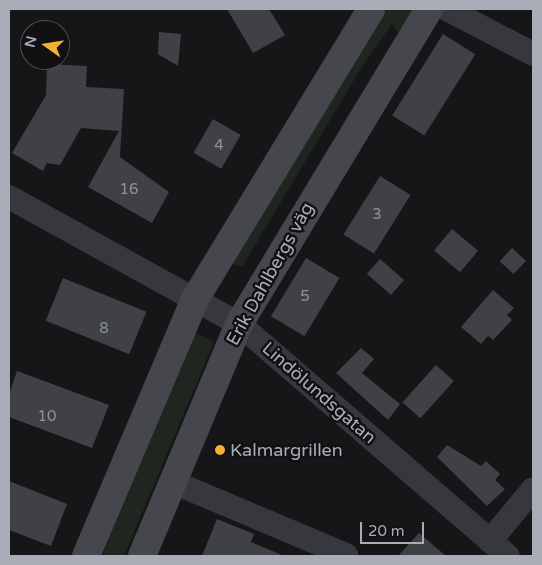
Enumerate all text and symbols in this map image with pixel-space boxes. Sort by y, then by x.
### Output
north arrow [20,20,70,70]
text: N [21,34,40,49]
house number: 4 [214,137,224,155]
house number: 16 [120,181,138,199]
street label: Erik Dahlbergs väg [222,199,318,349]
house number: 3 [372,206,382,224]
house number: 5 [300,288,310,306]
house number: 8 [99,320,109,338]
street label: Lindölundsgatan [258,338,380,448]
house number: 10 [38,408,56,426]
place label: Kalmargrillen [230,439,343,461]
marker: Kalmargrillen [214,444,226,456]
scale bar [362,512,426,544]
text: 20 m [368,522,405,540]

